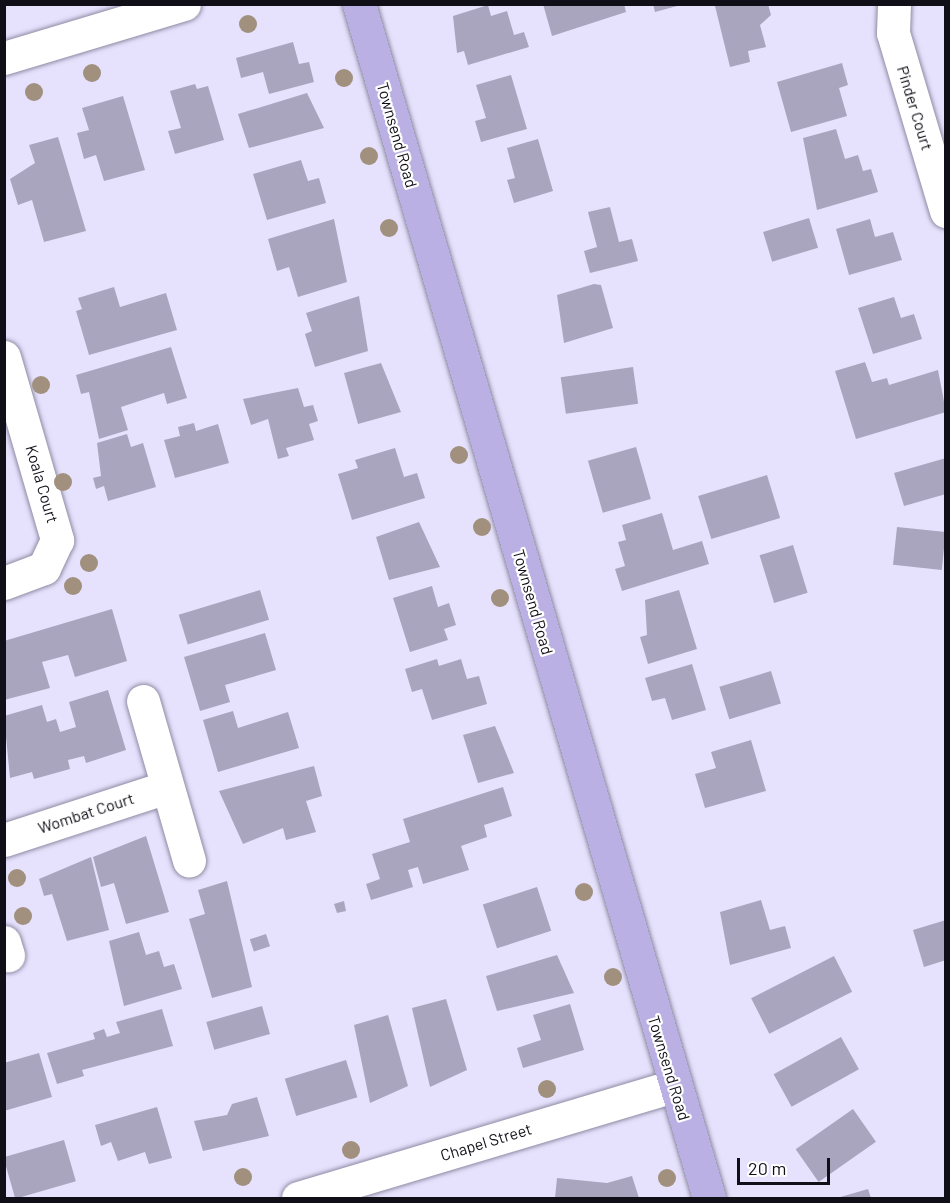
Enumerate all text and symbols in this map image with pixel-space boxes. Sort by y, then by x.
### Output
street label: Pinder Court [893,63,937,153]
street label: Townsend Road [373,80,421,190]
street label: Koala Court [22,443,62,525]
street label: Townsend Road [509,547,557,657]
street label: Wombat Court [36,788,136,838]
street label: Townsend Road [644,1013,694,1123]
street label: Chapel Street [438,1119,534,1165]
scale bar [740,1146,833,1184]
text: 20 m [748,1157,786,1179]

